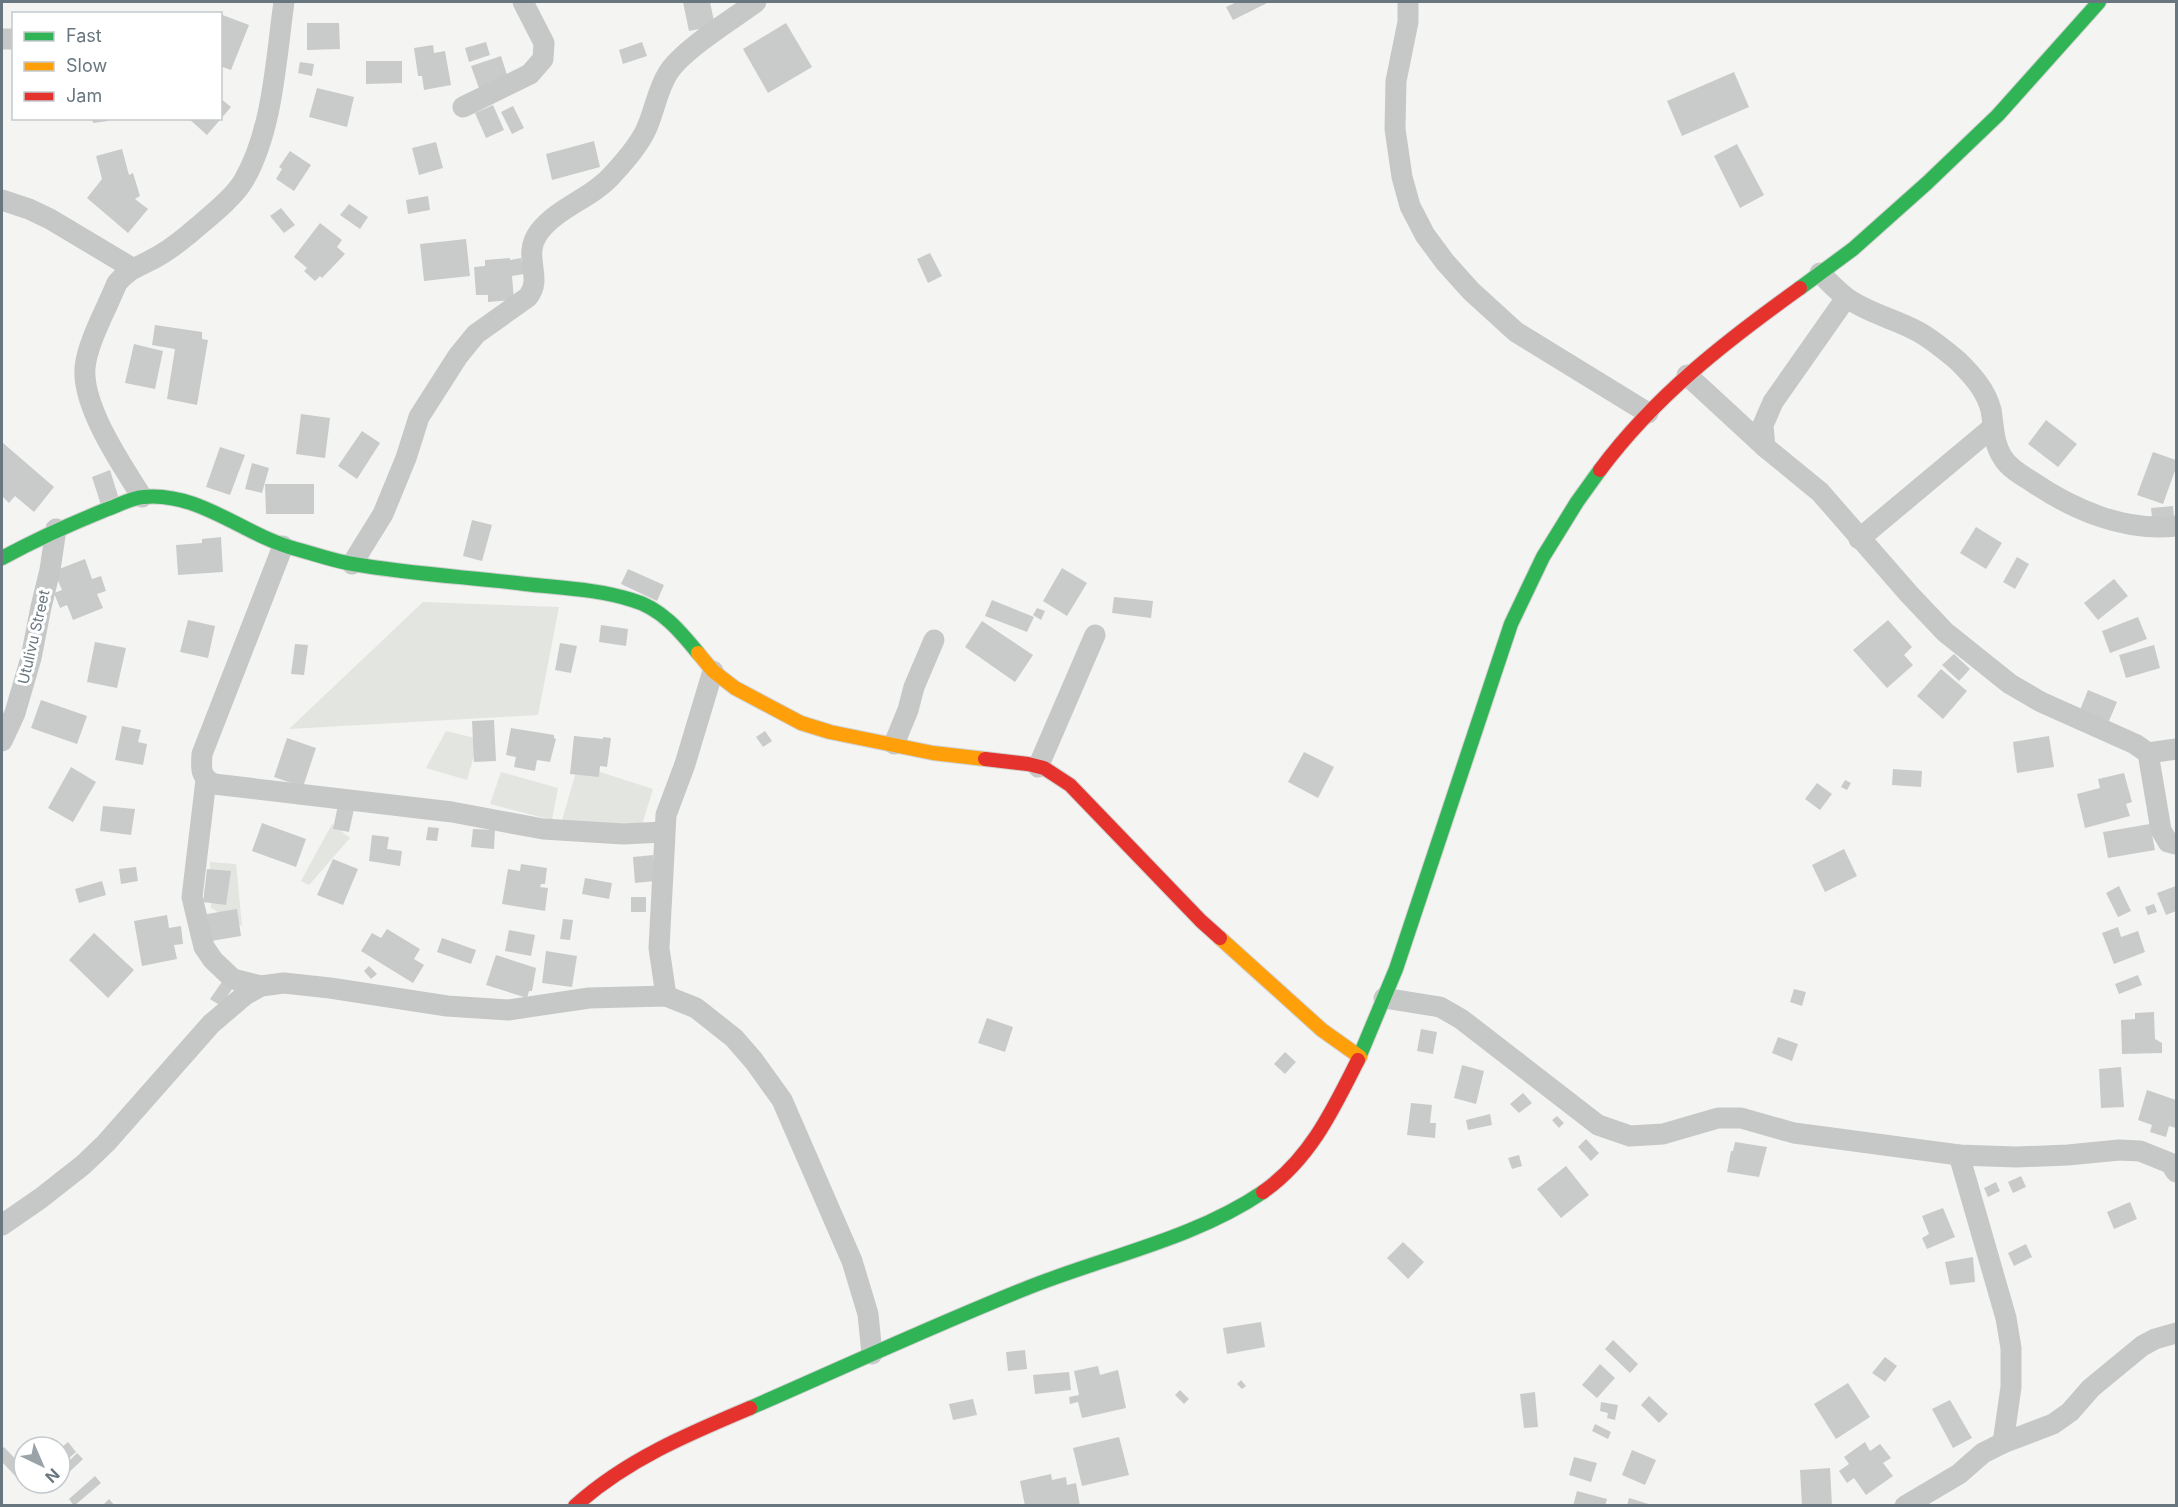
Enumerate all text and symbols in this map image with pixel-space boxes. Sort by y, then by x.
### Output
legend [12,12,222,120]
text: Fast [66,25,102,46]
text: Slow [66,55,107,76]
text: Jam [66,85,102,106]
street label: Utulivu Street [13,588,54,686]
north arrow [12,1435,72,1495]
text: N [41,1464,64,1487]

